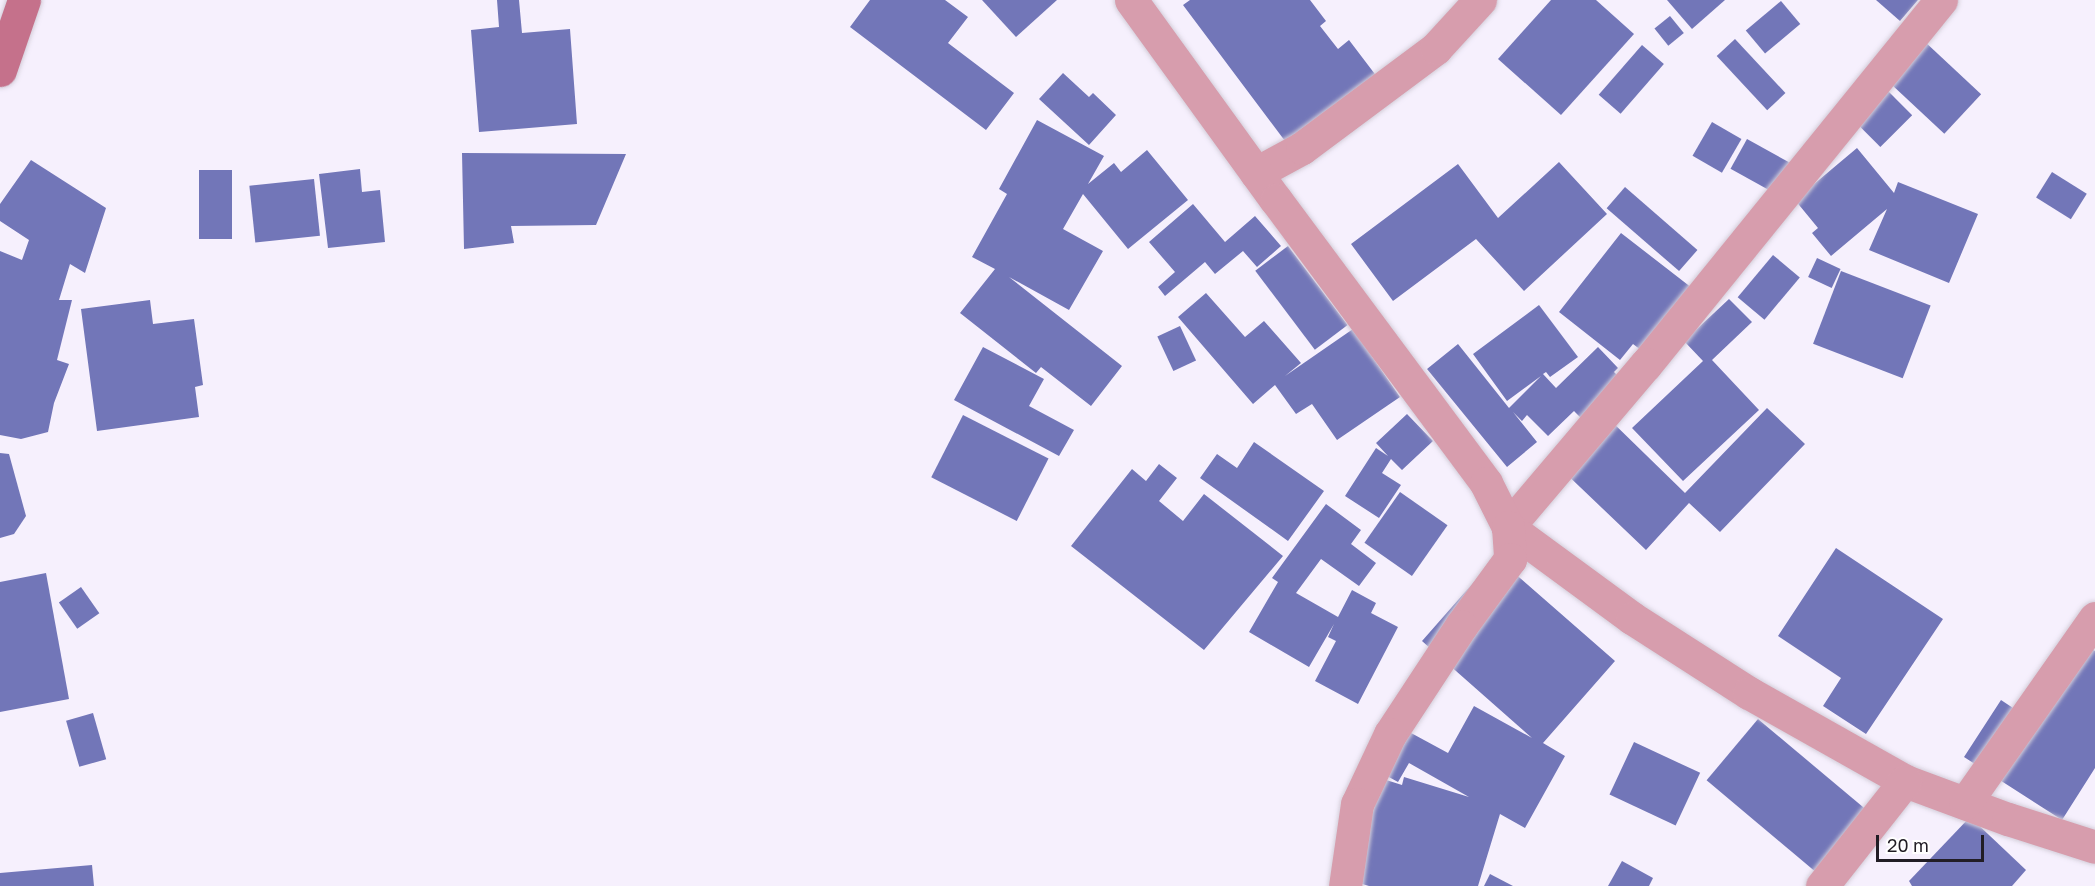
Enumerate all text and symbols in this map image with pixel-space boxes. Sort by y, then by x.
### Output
scale bar [1879,823,1987,861]
text: 20 m [1887,834,1929,856]

